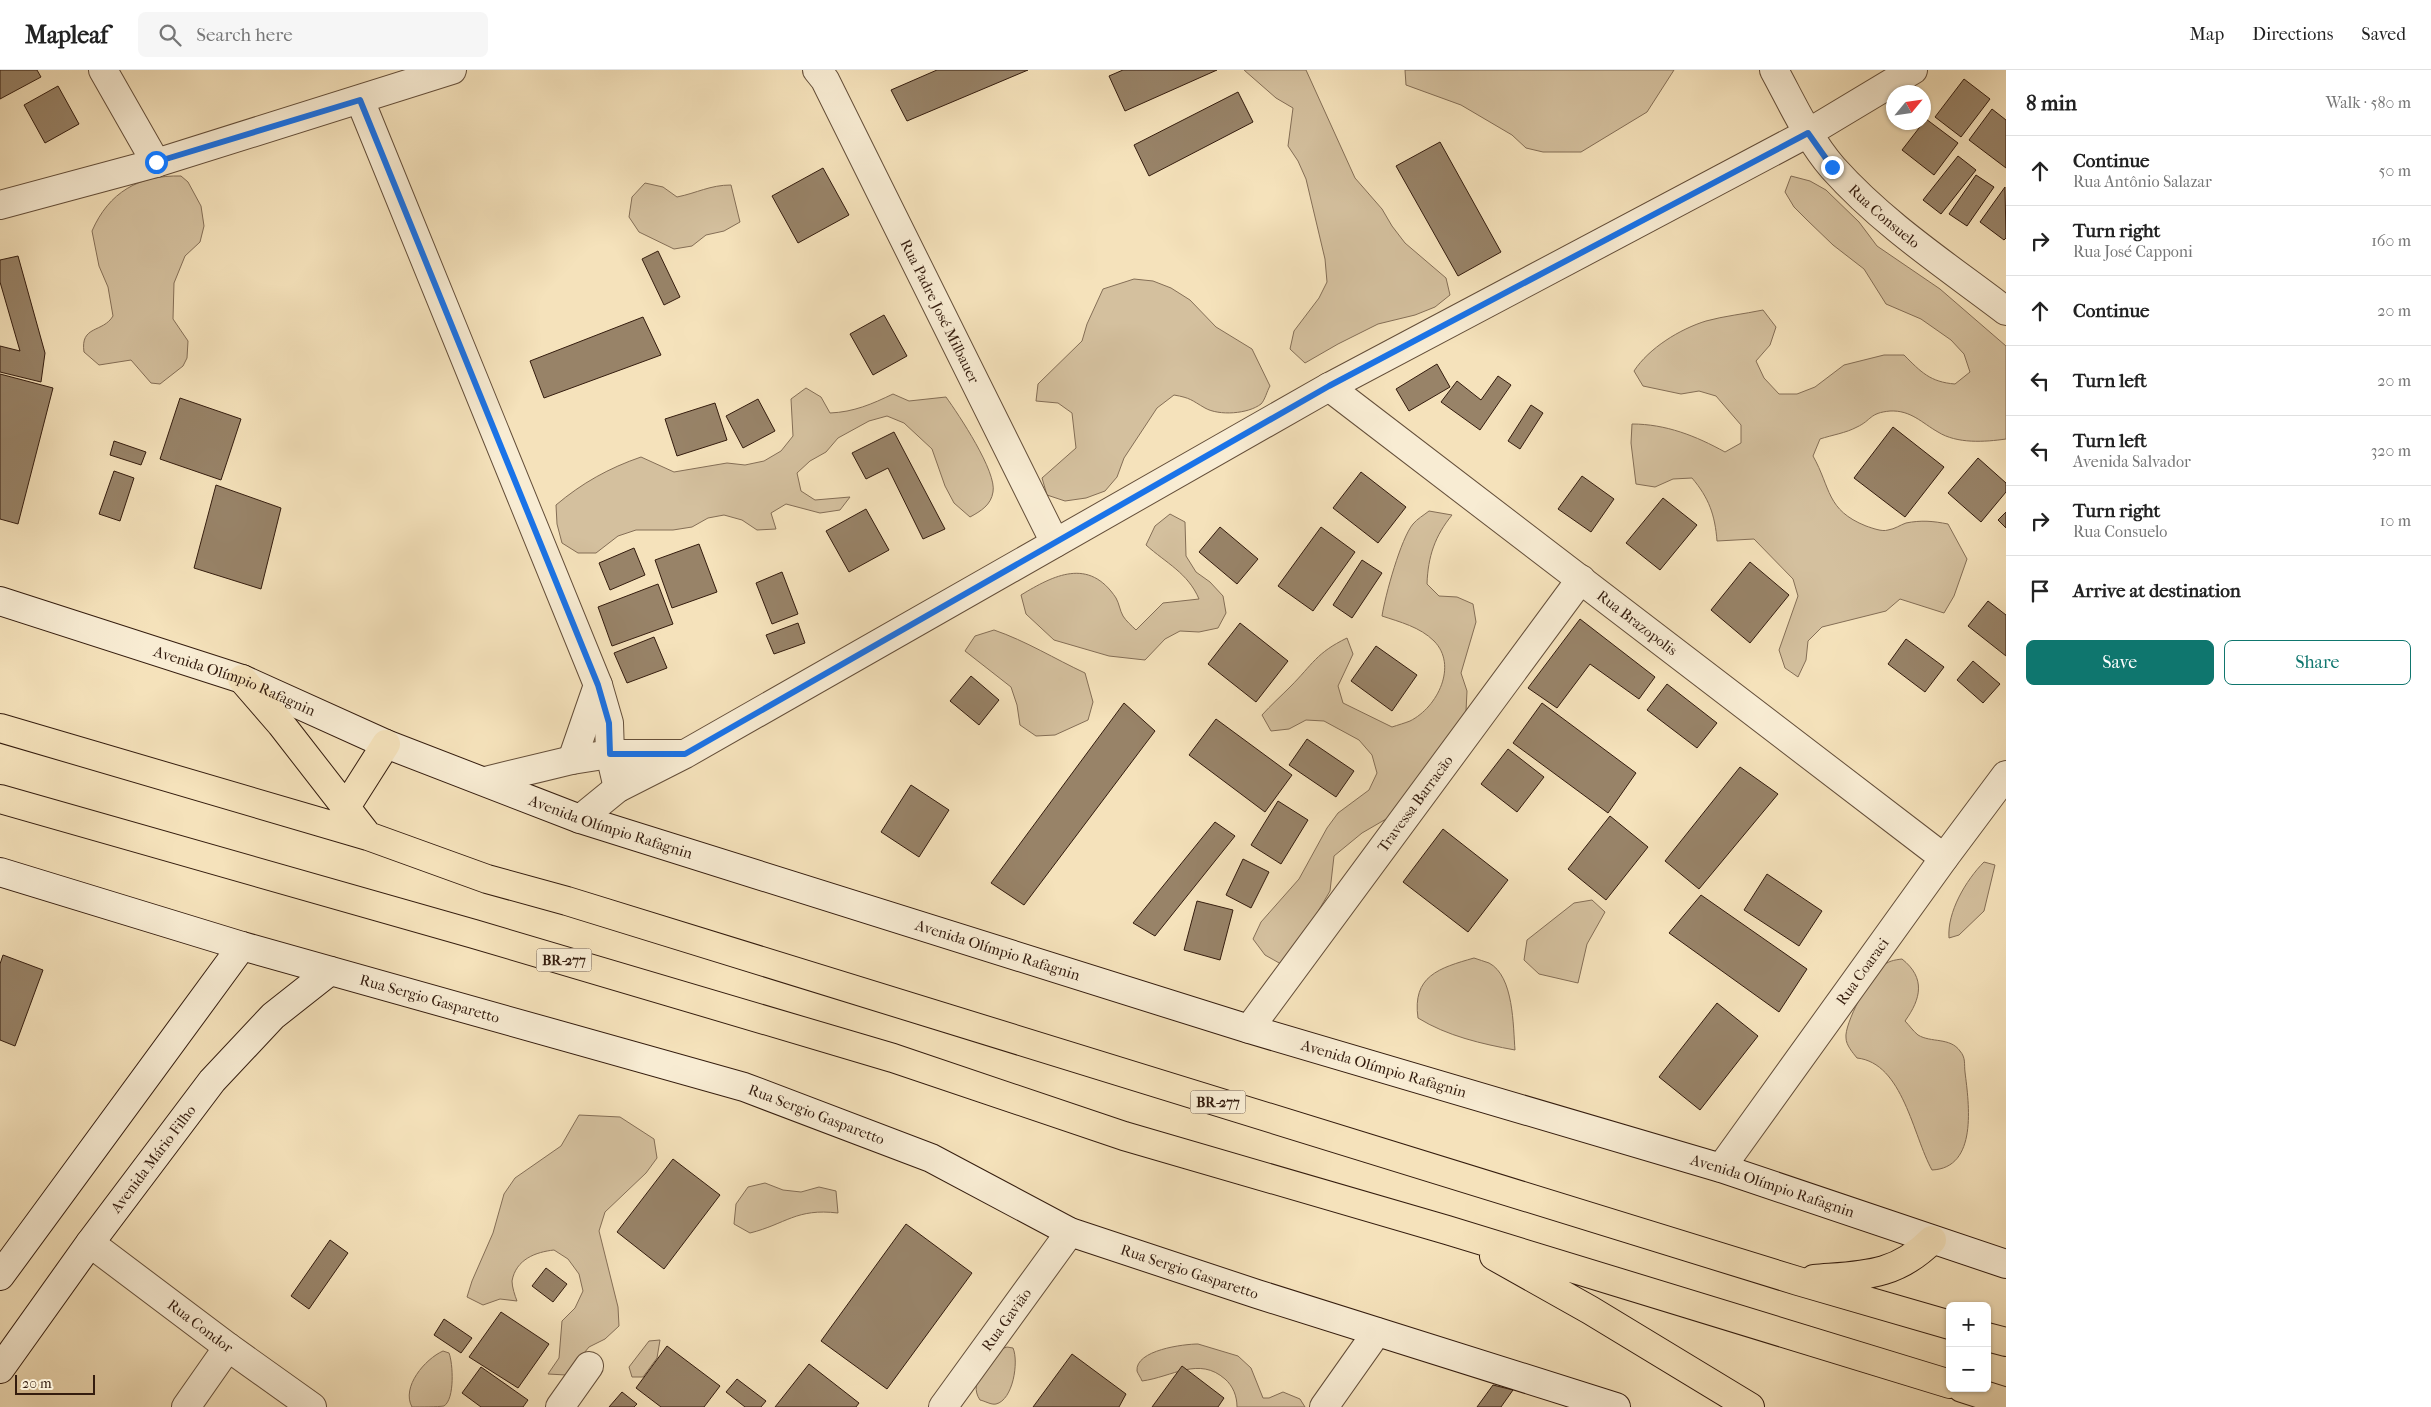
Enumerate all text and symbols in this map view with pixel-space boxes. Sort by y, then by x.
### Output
search box [138,12,488,57]
text: Mapleaf [25,21,108,49]
icon: search [156,21,184,49]
text: Search here [196,24,293,46]
text: Map [2190,24,2224,45]
text: Directions [2252,24,2333,45]
text: Saved [2361,24,2406,45]
north arrow [1886,85,1931,130]
text: 8 min [2026,91,2077,115]
text: Walk · 580 m [2326,93,2411,112]
text: Continue [2073,150,2149,172]
route start [145,151,168,174]
route end [1821,156,1844,179]
icon: ahead [2026,157,2054,185]
text: 50 m [2379,161,2411,180]
text: Rua Antônio Salazar [2073,172,2212,191]
street label: Rua Consuelo [1845,180,1924,252]
text: Turn right [2073,220,2160,242]
icon: right [2026,227,2054,255]
text: 160 m [2371,231,2411,250]
street label: Rua Padre José Milbauer [897,236,983,387]
text: Rua José Capponi [2073,242,2193,261]
icon: ahead [2026,297,2054,325]
text: Continue [2073,300,2149,322]
text: 20 m [2377,301,2411,320]
icon: left [2026,367,2054,395]
text: Turn left [2073,370,2147,392]
text: 20 m [2377,371,2411,390]
text: Turn left [2073,430,2147,452]
icon: left [2026,437,2054,465]
text: 320 m [2371,441,2411,460]
text: Avenida Salvador [2073,452,2191,471]
text: Turn right [2073,500,2160,522]
icon: right [2026,507,2054,535]
text: 10 m [2380,511,2411,530]
text: Rua Consuelo [2073,522,2167,541]
icon: arrive [2026,577,2054,605]
text: Arrive at destination [2073,580,2241,602]
street label: Rua Brazopolis [1593,586,1681,660]
button: Save [2026,640,2214,685]
button: Share [2224,640,2411,685]
street label: Avenida Olímpio Rafagnin [151,642,318,720]
street label: Travessa Barracão [1374,751,1457,856]
street label: Avenida Olímpio Rafagnin [525,791,695,863]
street label: Avenida Olímpio Rafagnin [912,916,1082,984]
street label: Rua Coaraci [1832,934,1893,1009]
road number: BR-277 [536,948,592,972]
street label: Rua Sergio Gasparetto [358,971,502,1027]
street label: Avenida Olímpio Rafagnin [1298,1036,1469,1102]
street label: Rua Sergio Gasparetto [746,1080,887,1149]
road number: BR-277 [1190,1090,1246,1114]
street label: Avenida Mário Filho [106,1101,200,1217]
street label: Avenida Olímpio Rafagnin [1688,1150,1857,1221]
street label: Rua Sergio Gasparetto [1118,1240,1261,1303]
street label: Rua Gavião [978,1284,1035,1354]
street label: Rua Condor [164,1296,237,1357]
map controls [1946,1302,1991,1392]
button: + [1946,1302,1991,1347]
button: − [1946,1347,1991,1392]
scale bar [15,1372,95,1395]
text: 20 m [22,1375,52,1392]

